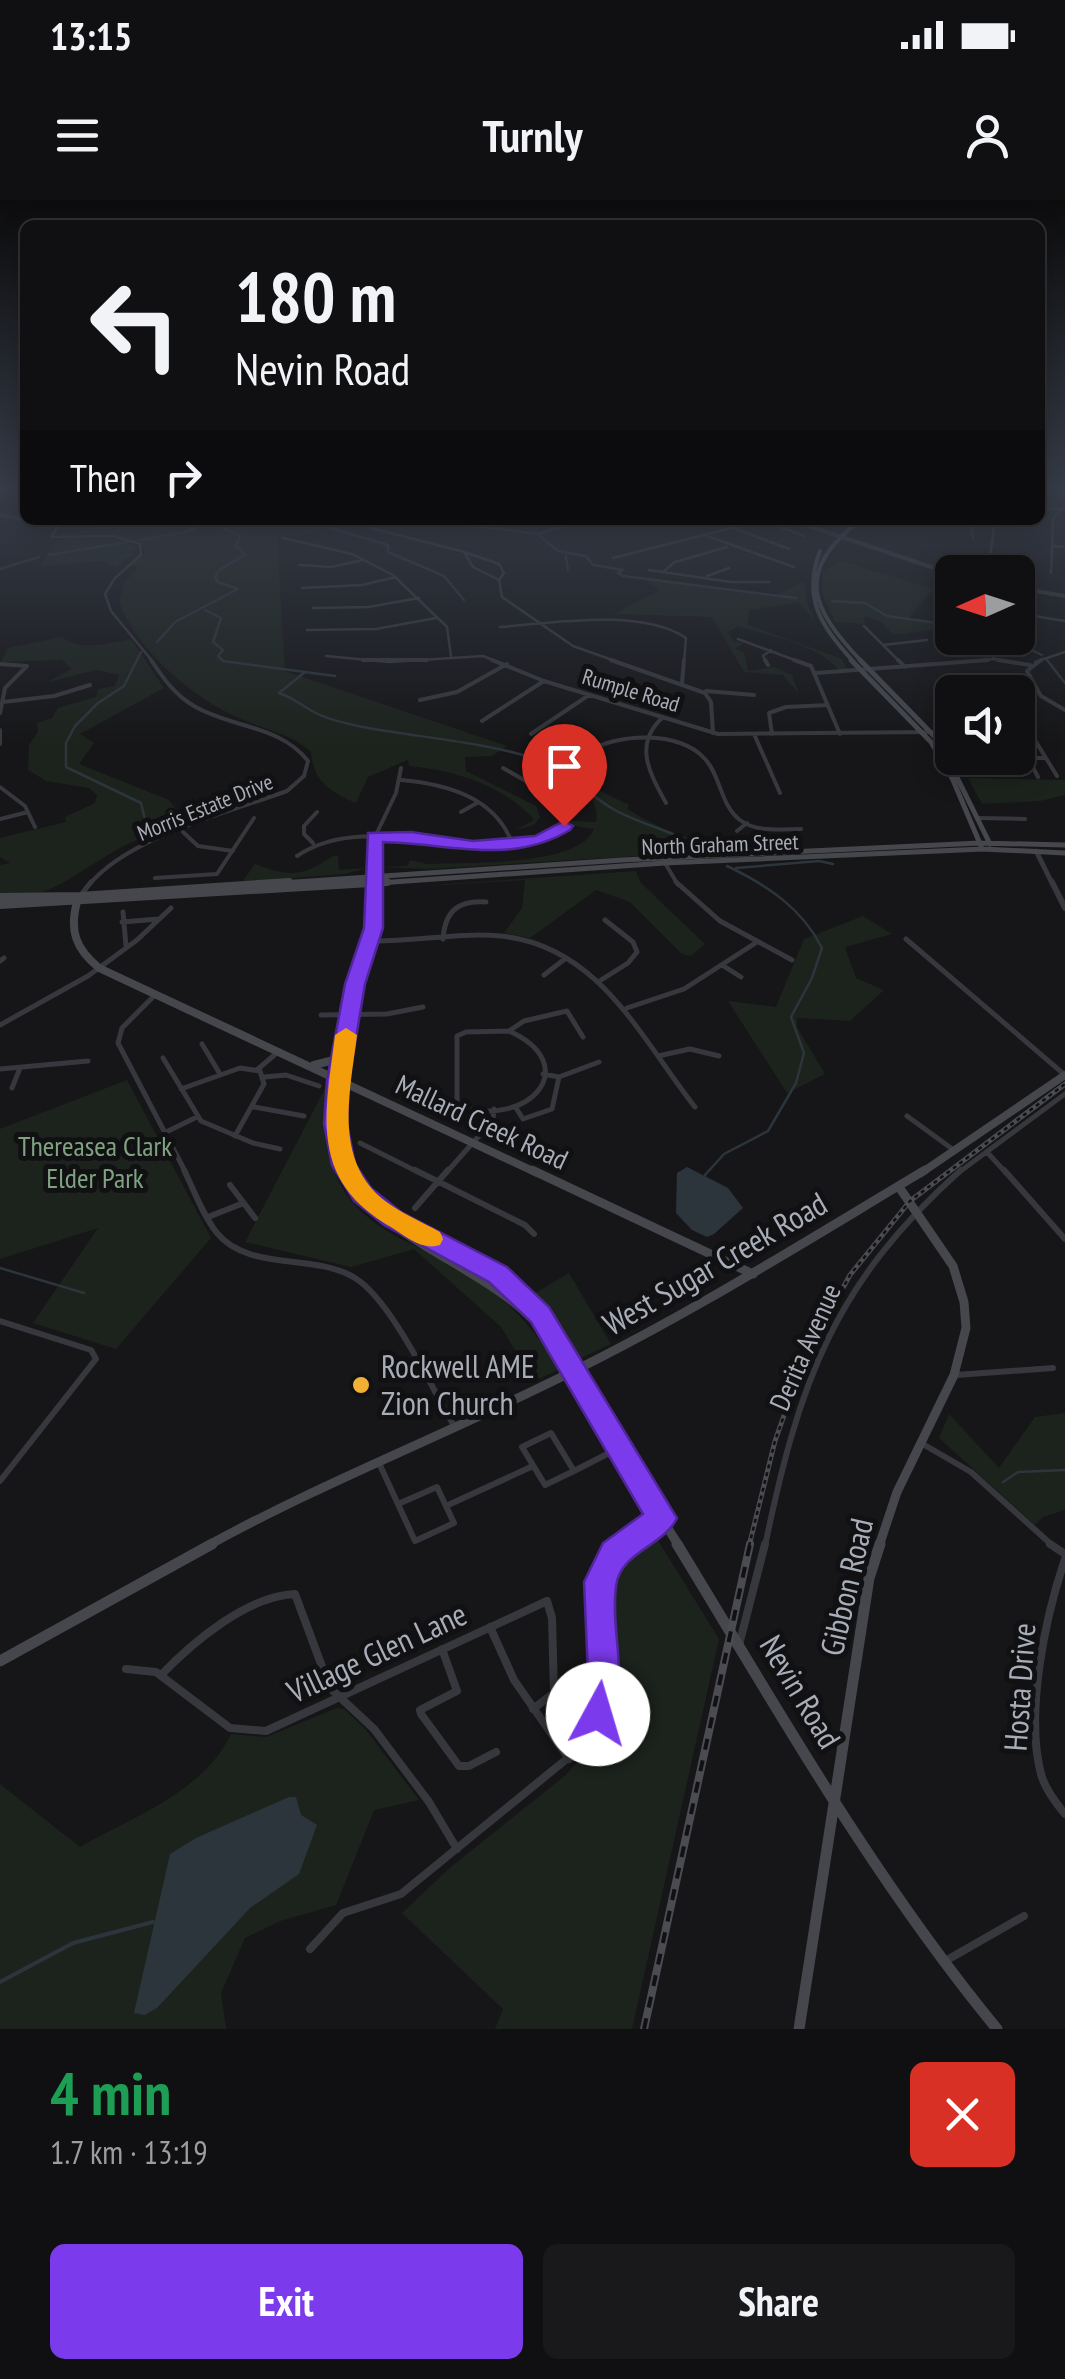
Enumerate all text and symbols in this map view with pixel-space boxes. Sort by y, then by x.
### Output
text: 13:15 [50,11,132,60]
text: Turnly [483,106,582,164]
icon: menu [50,108,105,163]
icon: person [960,108,1015,163]
text: 180 m [235,251,396,341]
icon: left [70,260,200,390]
text: Nevin Road [235,339,410,397]
icon: right [156,450,211,505]
text: Then [70,453,136,502]
north arrow [935,555,1035,655]
map controls [935,555,1035,775]
street label: Rumple Road [579,662,683,718]
button: sound [935,675,1035,775]
pin [522,724,607,827]
icon: arrive [537,739,592,794]
street label: Morris Estate Drive [133,767,277,847]
street label: North Graham Street [641,827,799,861]
street label: Mallard Creek Road [390,1065,574,1178]
park label: Thereasea Clark Elder Park [18,1127,172,1196]
street label: West Sugar Creek Road [595,1182,834,1344]
street label: Derita Avenue [760,1278,849,1416]
place label: Rockwell AME Zion Church [381,1345,535,1424]
marker: Rockwell AME Zion Church [350,1374,372,1396]
street label: Gibbon Road [810,1514,882,1660]
street label: Village Glen Lane [279,1592,473,1712]
street label: Hosta Drive [994,1621,1044,1752]
street label: Nevin Road [751,1627,851,1756]
position arrow [546,1662,650,1766]
text: 4 min [50,2054,171,2132]
button: close [910,2062,1015,2167]
text: 1.7 km · 13:19 [50,2131,208,2173]
button: Exit [50,2244,523,2359]
button: Share [543,2244,1015,2359]

